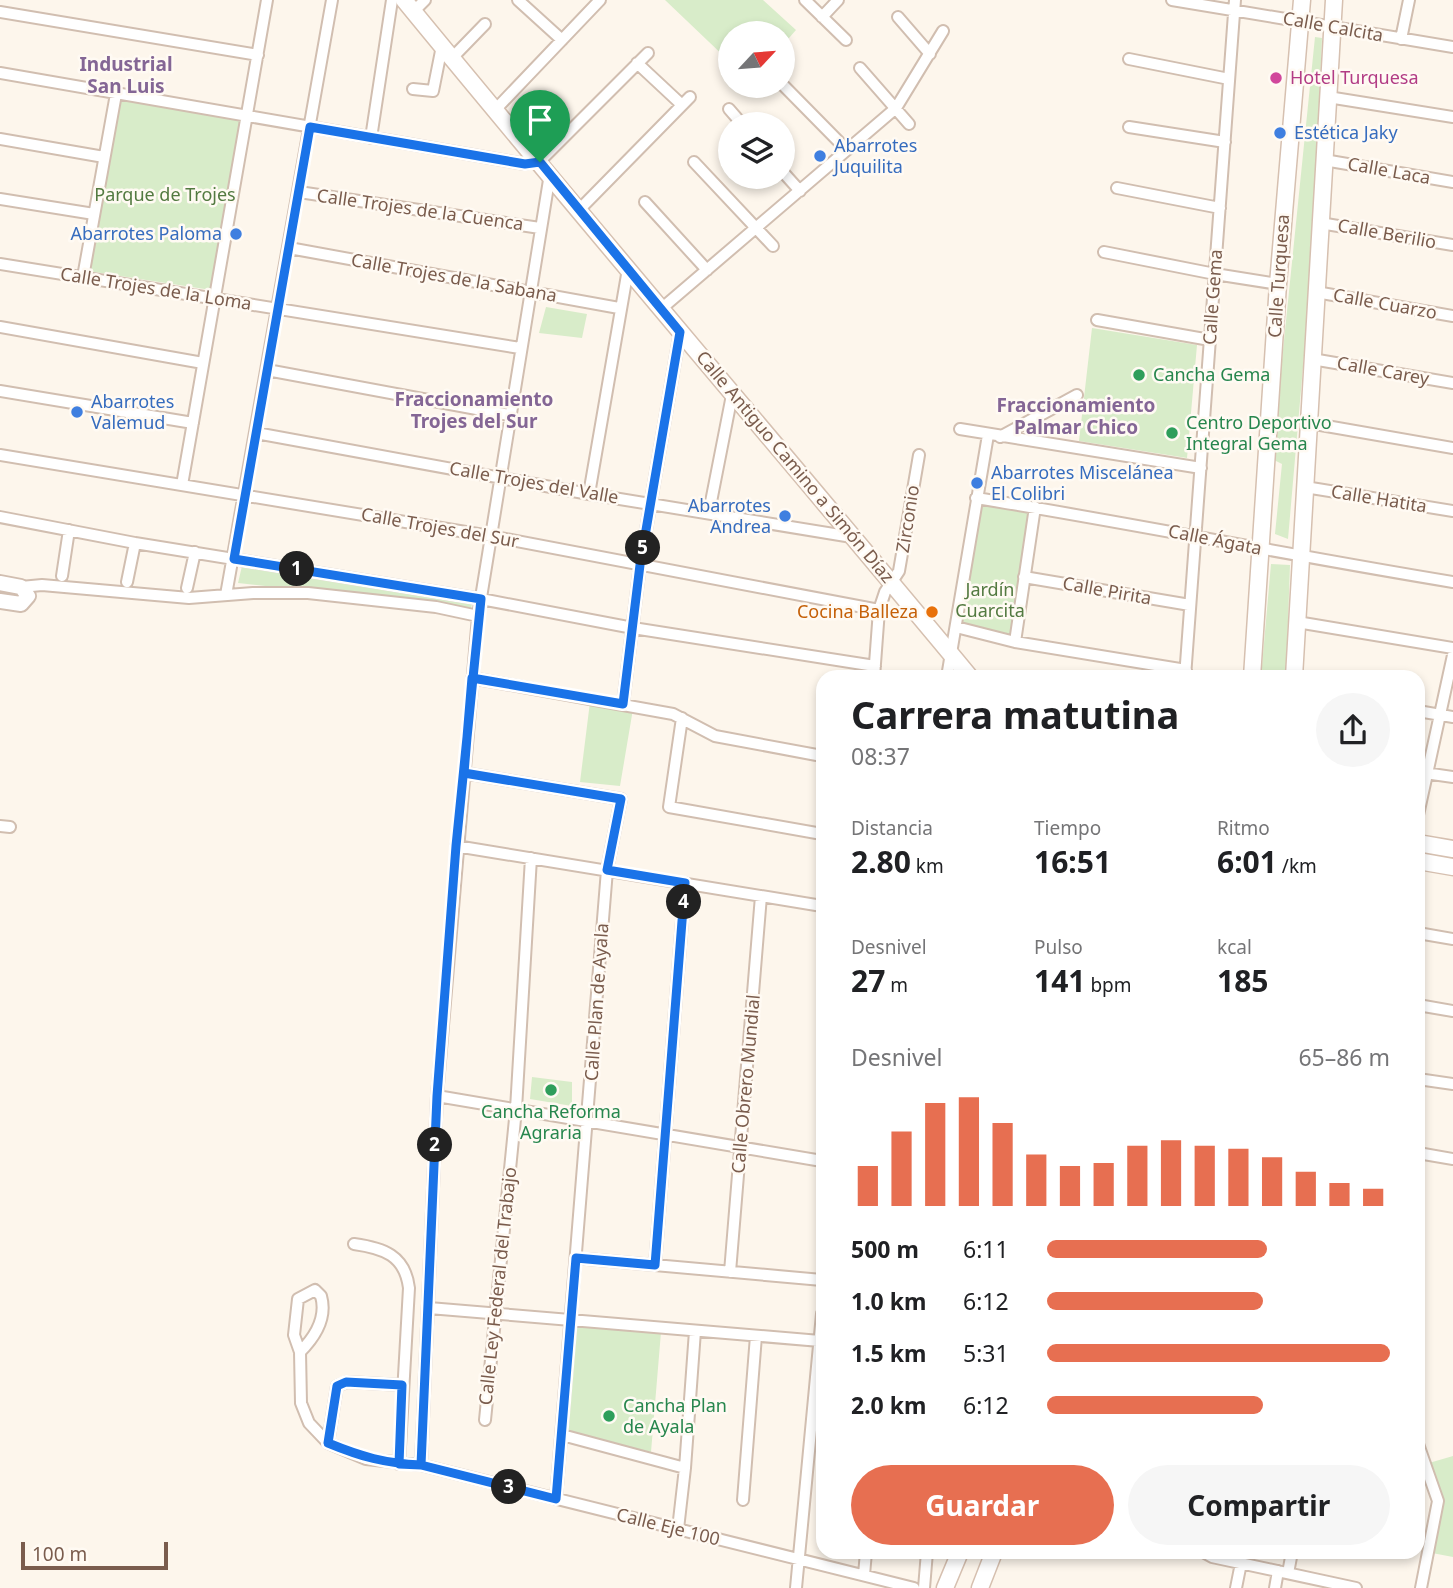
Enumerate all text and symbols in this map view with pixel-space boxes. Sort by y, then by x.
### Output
street label: Calle Calcita [1281,5,1385,47]
north arrow [718,21,794,98]
map controls [718,21,795,189]
district label: Industrial San Luis [79,51,173,99]
place label: Hotel Turquesa [1290,65,1419,89]
marker: Hotel Turquesa [1268,70,1284,86]
pin [510,90,570,162]
icon: arrive [521,101,559,139]
button: layers [718,112,795,189]
place label: Estética Jaky [1294,120,1398,144]
marker: Estética Jaky [1272,125,1288,141]
place label: Abarrotes Juquilita [832,133,917,178]
marker: Abarrotes Juquilita [812,148,828,164]
street label: Calle Laca [1346,151,1433,189]
park label: Parque de Trojes [94,182,236,206]
street label: Calle Trojes de la Cuenca [315,183,525,235]
street label: Calle Turquesa [1262,213,1294,339]
street label: Calle Berilio [1336,213,1438,253]
place label: Abarrotes Paloma [71,221,222,245]
marker: Abarrotes Paloma [228,226,244,242]
street label: Calle Trojes de la Sabana [349,247,559,307]
street label: Calle Gema [1197,248,1227,346]
street label: Calle Trojes de la Loma [59,261,254,315]
street label: Calle Cuarzo [1331,282,1439,324]
street label: Calle Antiguo Camino a Simón Díaz [691,345,900,587]
street label: Calle Carey [1335,350,1432,390]
place label: Cancha Gema [1153,362,1270,386]
marker: Cancha Gema [1131,367,1147,383]
district label: Fraccionamiento Trojes del Sur [395,386,553,434]
place label: Abarrotes Valemud [91,389,174,434]
district label: Fraccionamiento Palmar Chico [997,392,1155,440]
marker: Abarrotes Valemud [69,404,85,420]
place label: Centro Deportivo Integral Gema [1186,410,1332,455]
marker: Centro Deportivo Integral Gema [1164,425,1180,441]
street label: Calle Trojes del Valle [448,455,621,509]
place label: Abarrotes Miscelánea El Colibri [991,460,1174,505]
marker: Abarrotes Miscelánea El Colibri [969,475,985,491]
street label: Calle Hatita [1329,479,1429,517]
street label: Zirconio [890,483,924,554]
place label: Abarrotes Andrea [688,493,771,538]
street label: Calle Trojes del Sur [359,501,521,553]
marker: Abarrotes Andrea [777,508,793,524]
street label: Calle Ágata [1166,518,1264,560]
pin: 5 [626,530,660,566]
text: 5 [637,534,648,560]
pin: 1 [280,552,314,586]
text: 1 [291,555,302,581]
street label: Calle Pirita [1061,570,1153,610]
park label: Jardín Cuarcita [955,577,1025,622]
place label: Cocina Balleza [797,599,918,623]
marker: Cocina Balleza [924,604,940,620]
text: Carrera matutina [851,688,1179,740]
button: share [1316,693,1390,767]
text: 08:37 [851,740,910,772]
text: Distancia [851,815,933,841]
text: Tiempo [1034,815,1101,841]
text: Ritmo [1217,815,1270,841]
text: 2.80 [851,841,911,882]
text: 16:51 [1034,841,1111,882]
text: 6:01 [1217,841,1277,882]
text: km [911,853,944,879]
text: /km [1277,853,1317,879]
pin: 4 [666,884,702,920]
text: 4 [678,888,689,914]
street label: Calle Plan de Ayala [579,922,613,1082]
text: Desnivel [851,934,927,960]
text: Pulso [1034,934,1083,960]
text: kcal [1217,934,1252,960]
text: 27 [851,960,885,1001]
text: 141 [1034,960,1085,1001]
text: 185 [1217,960,1268,1001]
text: m [885,972,908,998]
text: bpm [1085,972,1132,998]
street label: Calle Obrero Mundial [725,993,765,1174]
text: Desnivel [851,1041,943,1073]
text: 65–86 m [1298,1041,1390,1073]
marker: Cancha Reforma Agraria [543,1082,559,1098]
place label: Cancha Reforma Agraria [481,1099,621,1144]
pin: 2 [418,1128,452,1162]
text: 2 [429,1131,440,1157]
street label: Calle Ley Federal del Trabajo [473,1166,521,1406]
text: 500 m [851,1233,919,1265]
text: 6:11 [963,1233,1009,1265]
text: 1.0 km [851,1285,926,1317]
text: 6:12 [963,1285,1009,1317]
text: 1.5 km [851,1337,926,1369]
text: 5:31 [963,1337,1009,1369]
text: 2.0 km [851,1389,926,1421]
text: 6:12 [963,1389,1009,1421]
place label: Cancha Plan de Ayala [623,1393,727,1438]
marker: Cancha Plan de Ayala [601,1408,617,1424]
button: Guardar [851,1465,1114,1545]
button: Compartir [1128,1465,1390,1545]
pin: 3 [491,1470,526,1504]
text: 3 [503,1473,514,1499]
street label: Calle Eje 100 [614,1502,723,1550]
scale bar [21,1539,168,1571]
text: 100 m [32,1541,87,1567]

